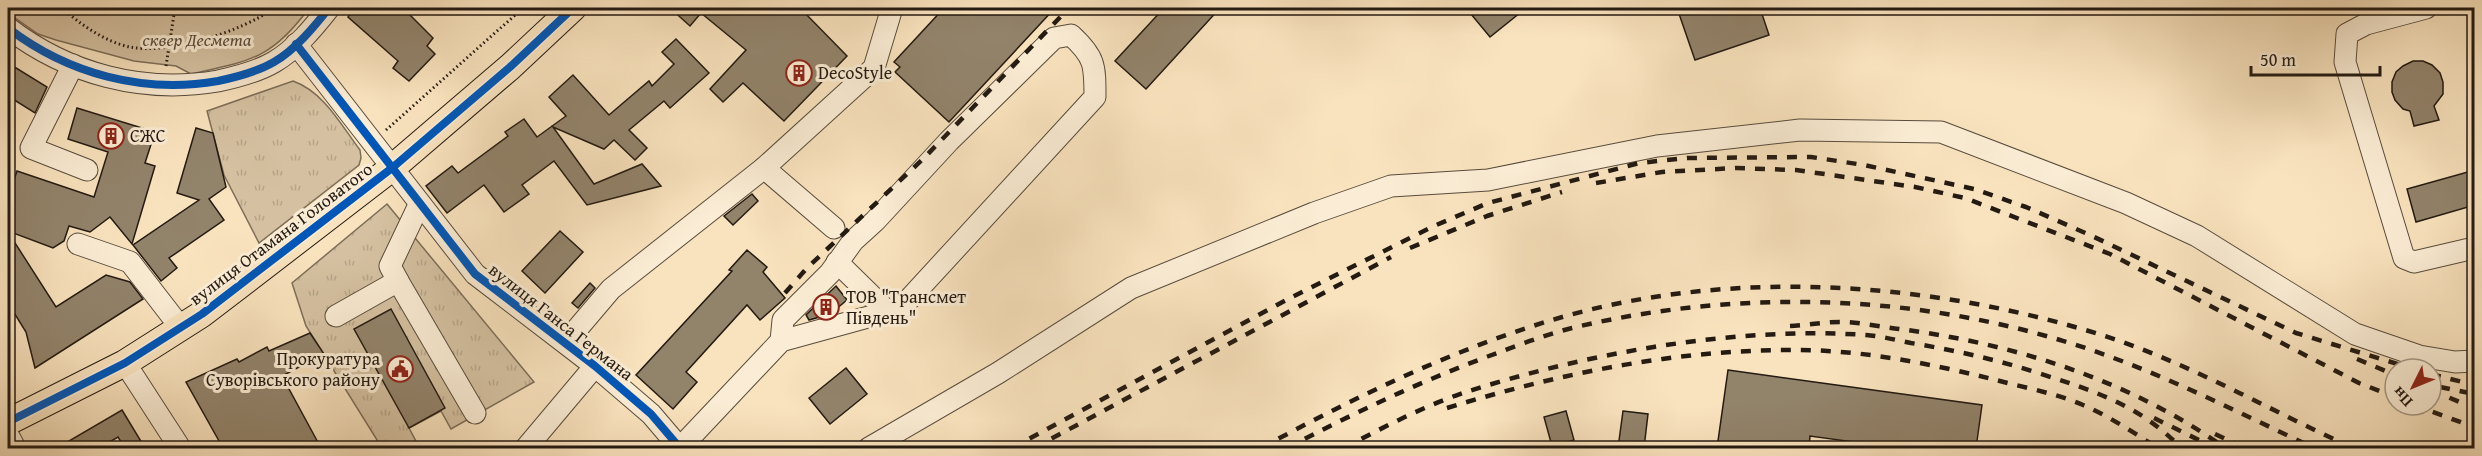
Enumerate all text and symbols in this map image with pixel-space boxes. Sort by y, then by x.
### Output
park label: сквер Десмета [143,26,252,53]
scale bar [2251,39,2380,77]
text: 50 m [2260,46,2296,73]
building icon: DecoStyle [784,58,814,88]
place label: DecoStyle [818,59,892,86]
building icon: СЖС [96,121,126,151]
place label: СЖС [130,122,166,149]
street label: вулиця Отамана Головатого [183,156,378,312]
street label: вулиця Ганса Германа [483,256,640,387]
place label: ТОВ "Трансмет Південь" [846,283,966,331]
building icon: ТОВ "Трансмет Південь" [811,292,841,322]
place label: Прокуратура Суворівського району [206,345,380,393]
public building icon: Прокуратура Суворівського району [385,354,415,384]
north arrow [2383,357,2443,417]
text: Пн [2386,381,2418,413]

